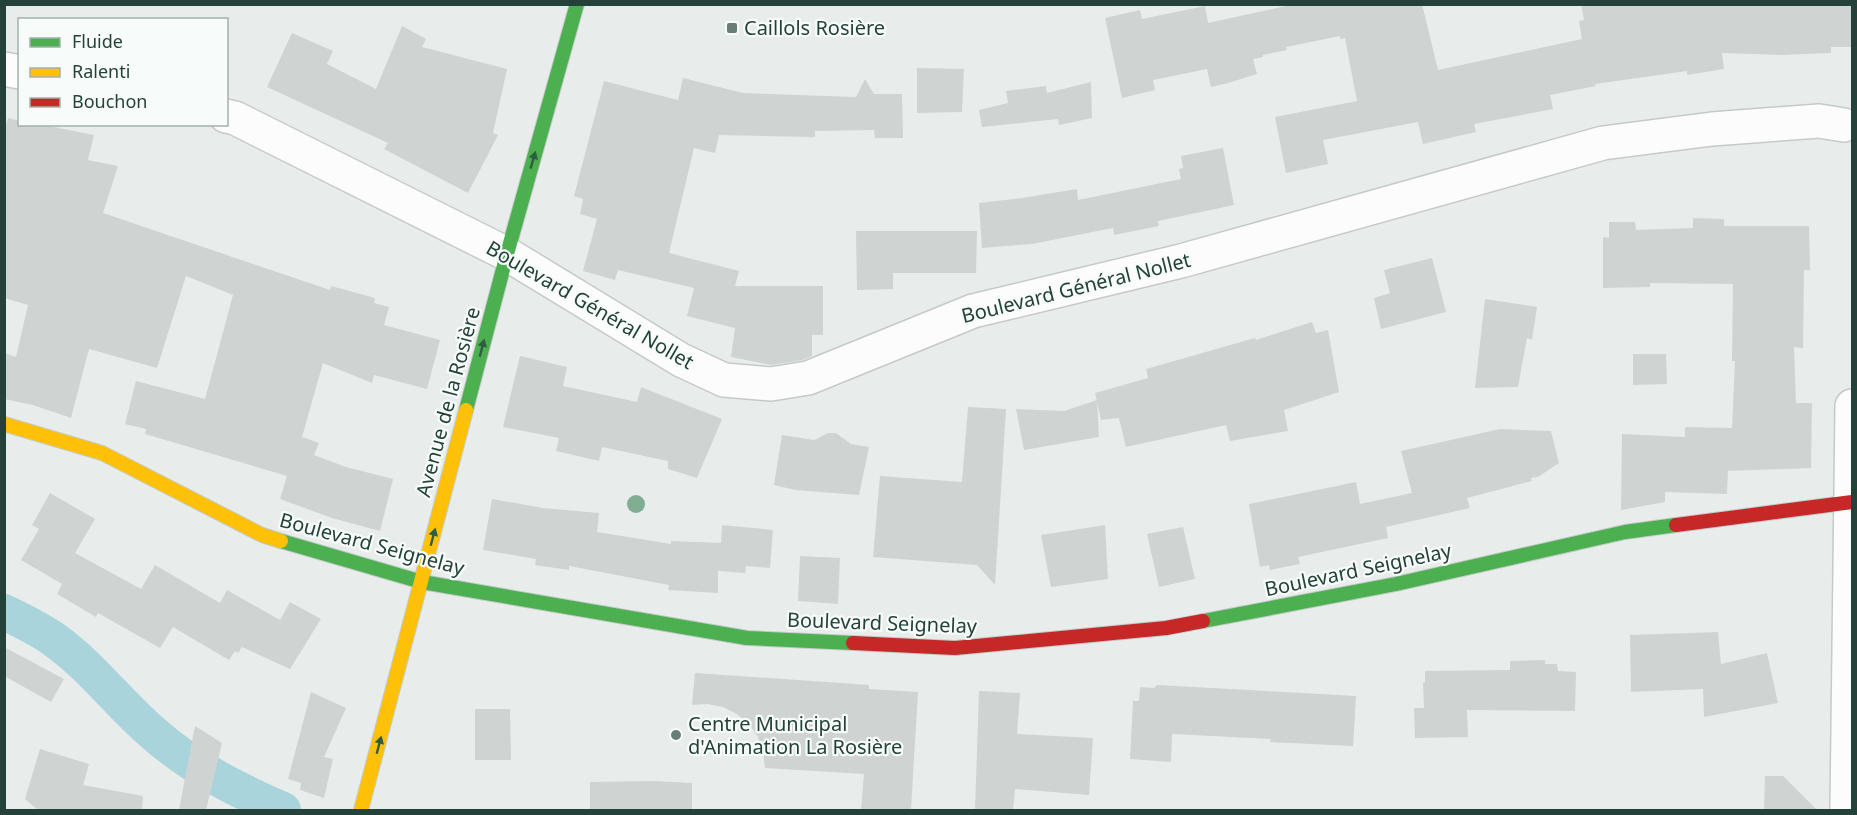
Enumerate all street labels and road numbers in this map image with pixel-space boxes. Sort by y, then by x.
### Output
street label: Boulevard Général Nollet [482,234,699,375]
street label: Boulevard Général Nollet [958,246,1193,329]
street label: Avenue de la Rosière [409,304,486,500]
street label: Boulevard Seignelay [277,506,468,581]
street label: Boulevard Seignelay [1262,536,1454,602]
street label: Boulevard Seignelay [787,606,978,639]

